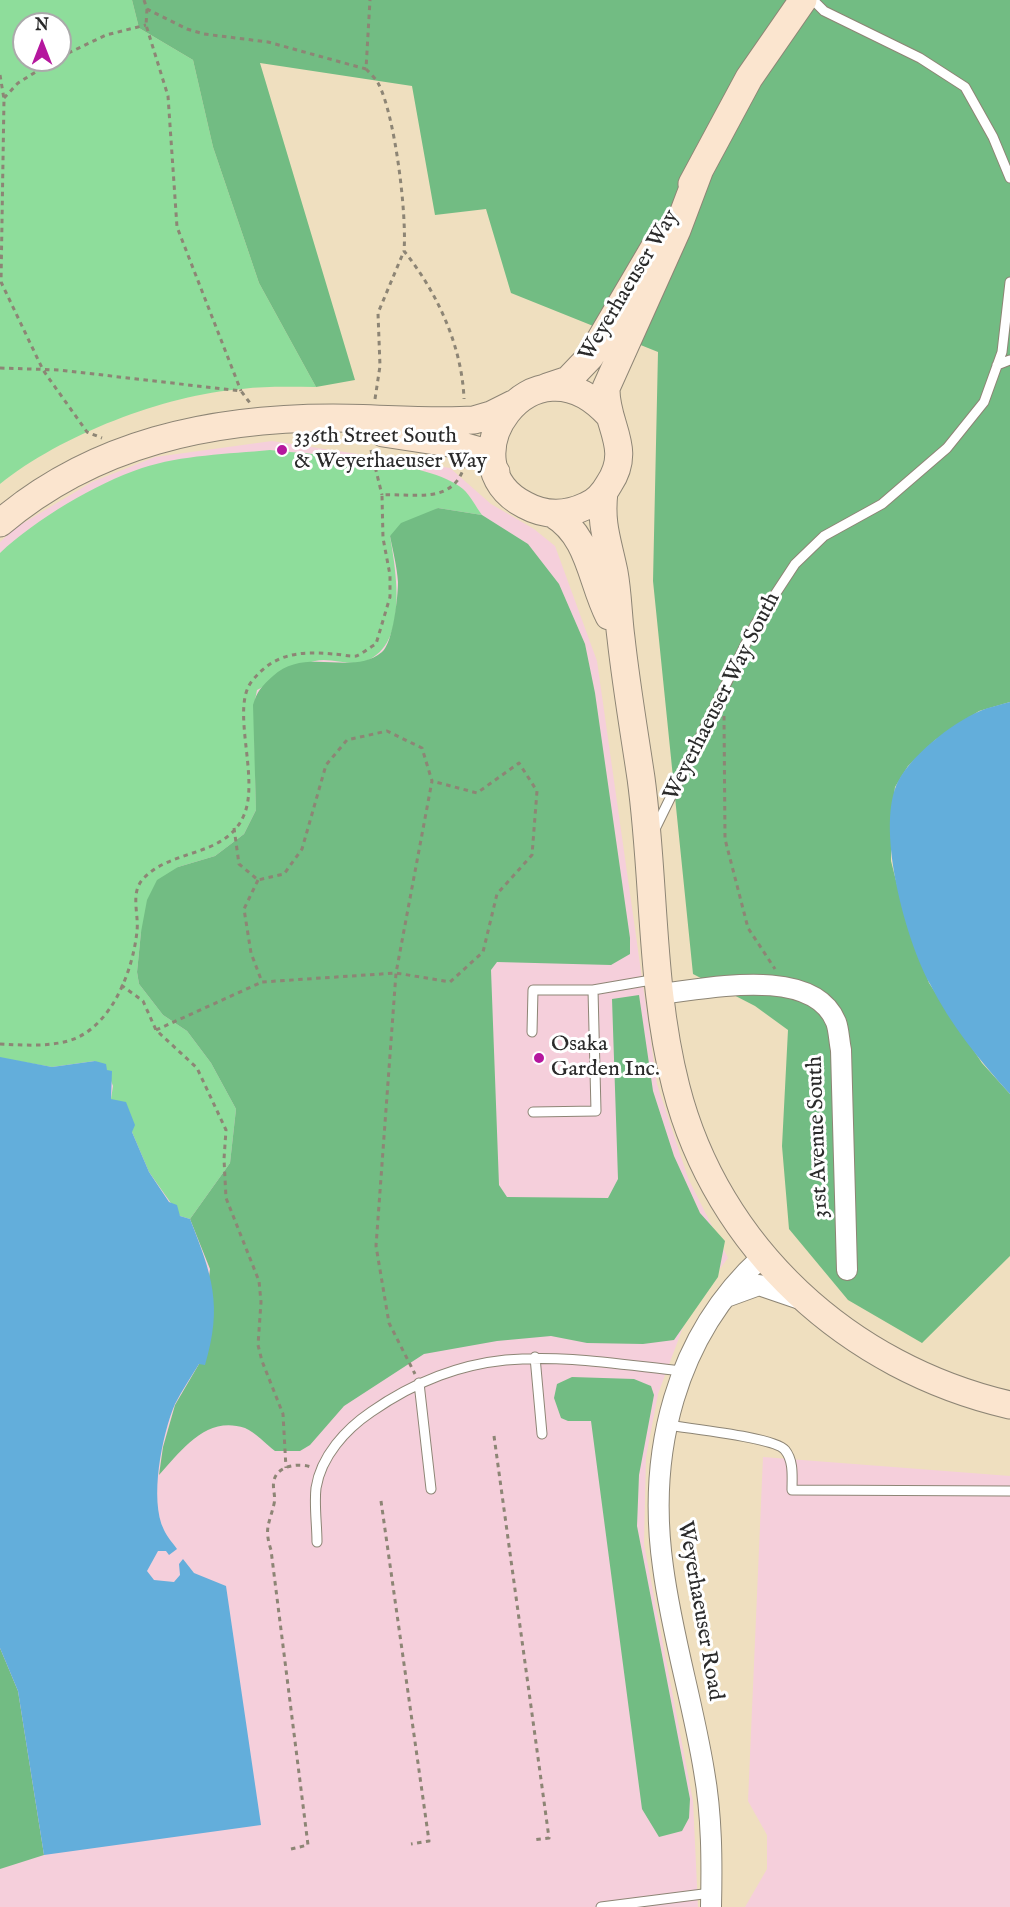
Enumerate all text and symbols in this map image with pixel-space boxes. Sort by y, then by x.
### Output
north arrow [12,12,72,72]
text: N [35,16,49,36]
street label: Weyerhaeuser Way [574,206,686,366]
place label: 336th Street South & Weyerhaeuser Way [294,424,487,476]
marker: 336th Street South & Weyerhaeuser Way [275,443,289,457]
street label: Weyerhaeuser Way South [659,588,787,806]
place label: Osaka Garden Inc. [551,1032,660,1084]
marker: Osaka Garden Inc. [532,1051,546,1065]
street label: 31st Avenue South [803,1055,835,1219]
street label: Weyerhaeuser Road [670,1519,728,1703]

